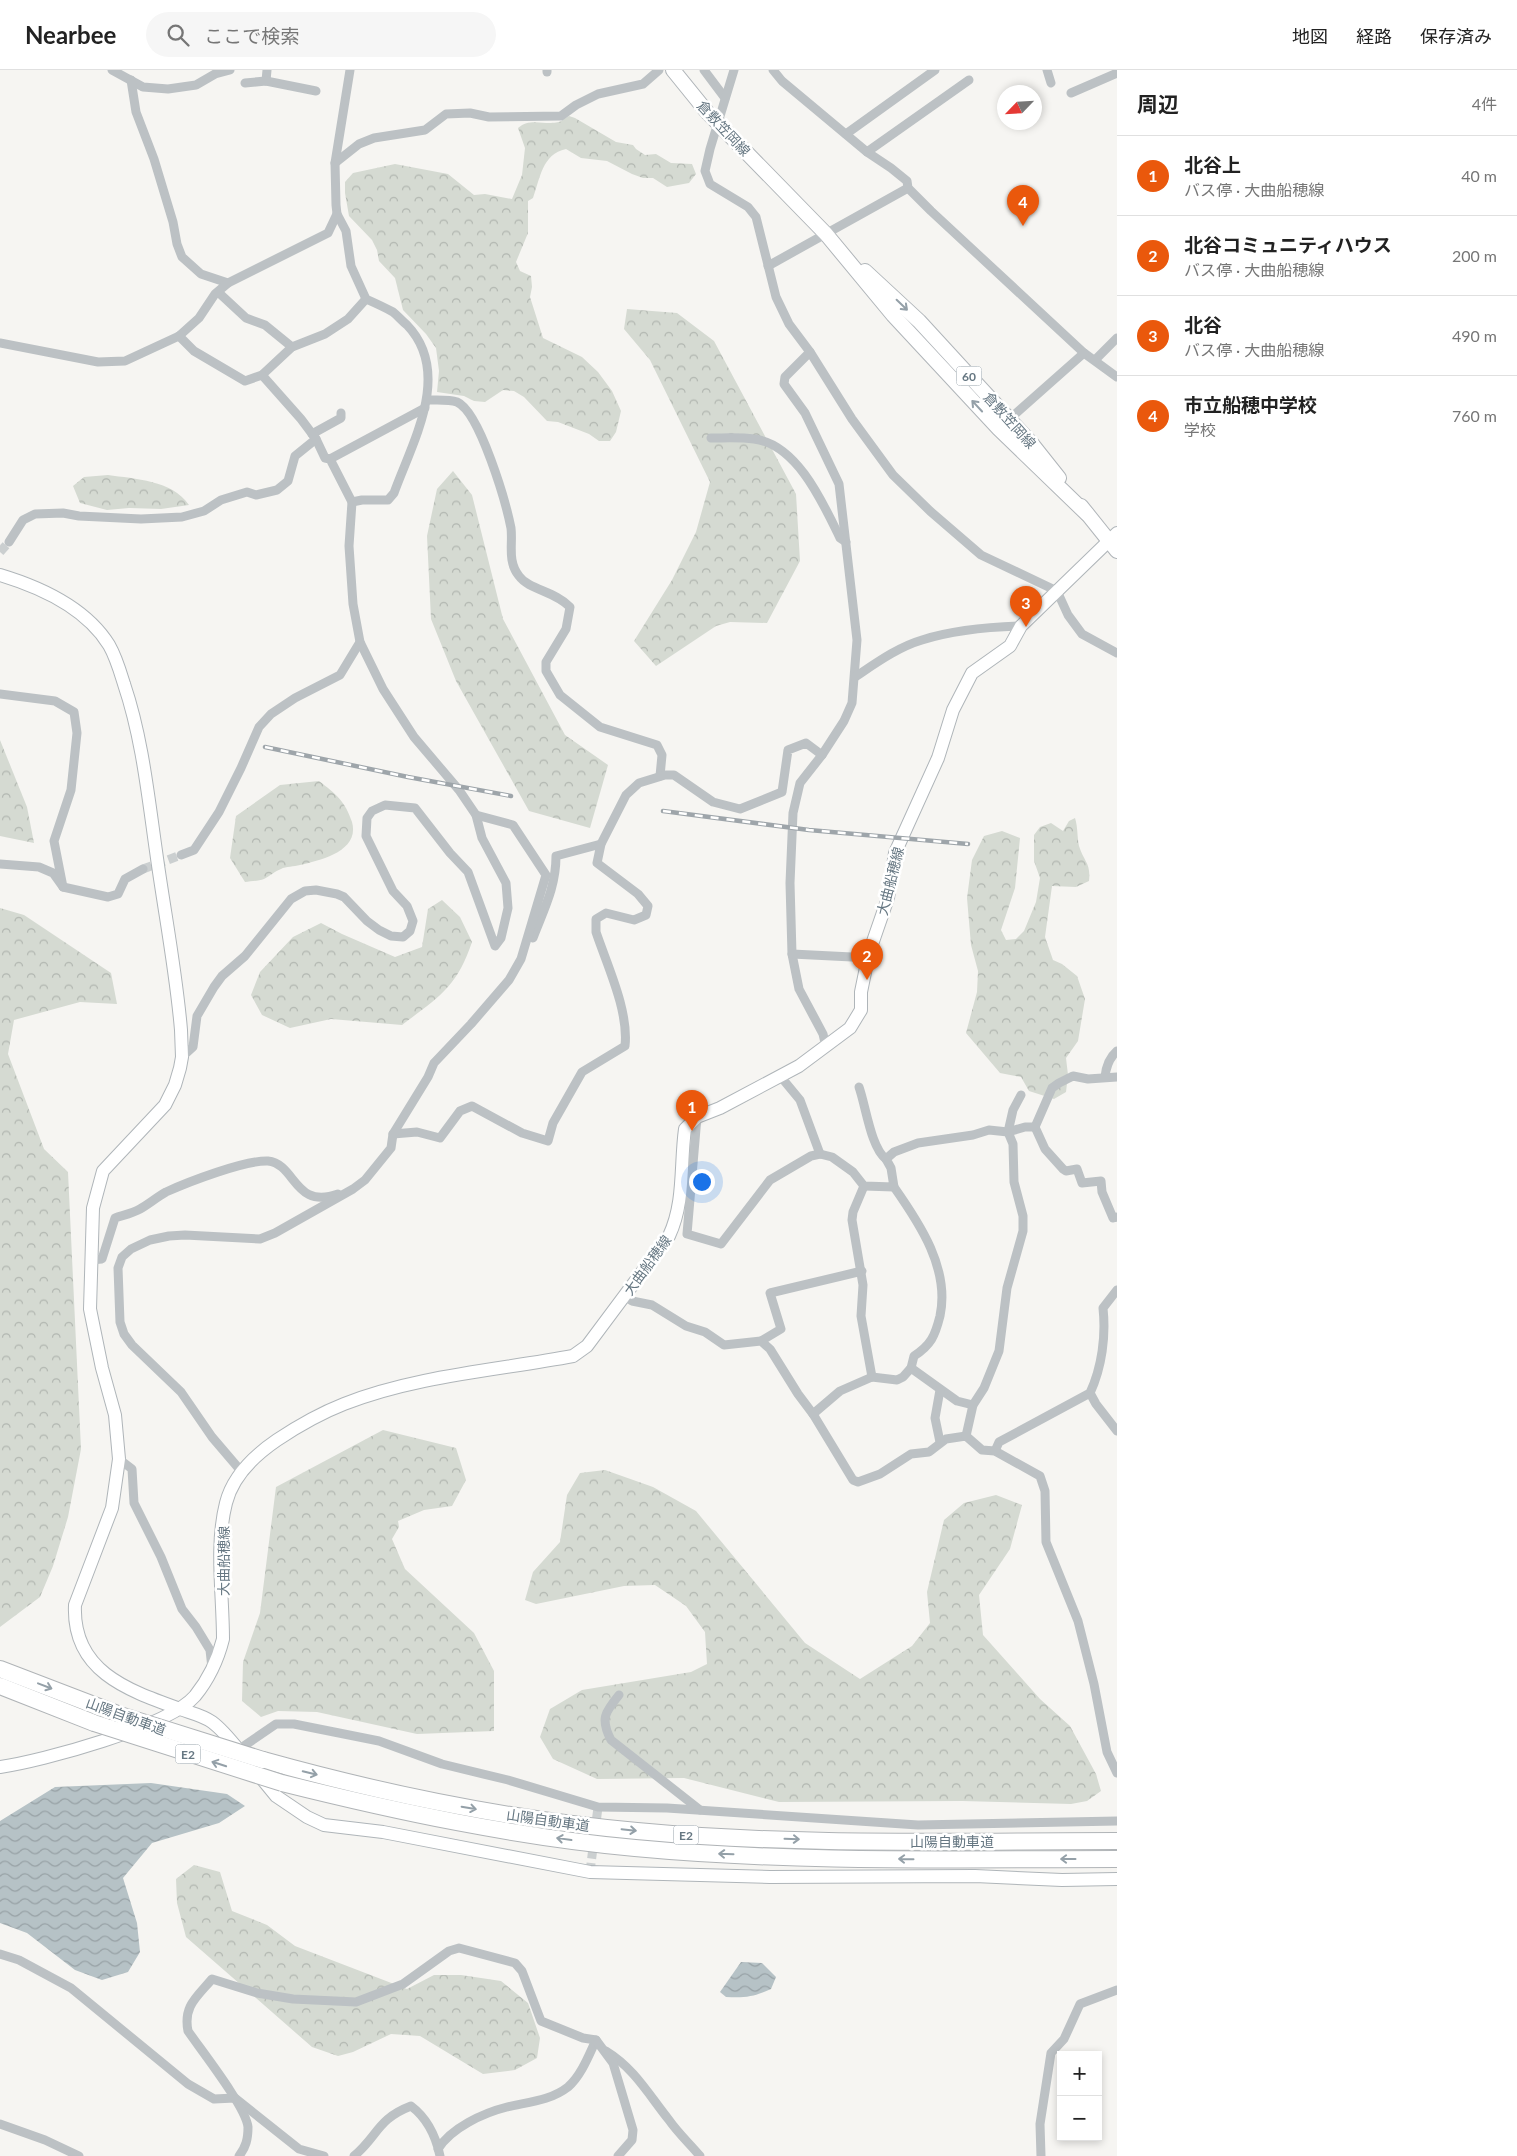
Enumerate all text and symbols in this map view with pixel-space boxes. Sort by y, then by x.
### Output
search box [146,12,496,57]
text: Nearbee [25,20,116,49]
icon: search [164,21,192,49]
text: ここで検索 [204,24,299,47]
text: 地図 [1292,25,1328,47]
text: 経路 [1356,25,1392,47]
text: 保存済み [1420,25,1492,47]
north arrow [997,85,1042,130]
text: 周辺 [1137,91,1179,116]
text: 4件 [1472,94,1497,113]
street label: 倉敷笠岡線 [694,97,754,159]
text: 北谷上 [1184,153,1241,176]
text: 1 [1148,166,1158,185]
text: 40 m [1461,166,1497,185]
text: バス停 · 大曲船穂線 [1184,180,1324,199]
pin: 4 [1007,185,1039,226]
text: 北谷コミュニティハウス [1184,233,1392,256]
text: 2 [1148,246,1158,265]
text: 200 m [1452,246,1497,265]
text: バス停 · 大曲船穂線 [1184,260,1324,279]
one-way arrow [896,299,909,311]
text: 北谷 [1184,313,1222,336]
text: 3 [1148,326,1158,345]
text: 490 m [1452,326,1497,345]
text: バス停 · 大曲船穂線 [1184,340,1324,359]
road number: 60 [956,366,982,386]
street label: 倉敷笠岡線 [980,388,1040,452]
text: 市立船穂中学校 [1184,393,1317,416]
one-way arrow [971,400,983,412]
text: 4 [1148,406,1158,425]
text: 760 m [1452,406,1497,425]
text: 学校 [1184,420,1216,439]
pin: 3 [1010,586,1042,627]
street label: 大曲船穂線 [873,845,907,917]
pin: 2 [851,939,883,980]
pin: 1 [676,1090,708,1131]
your location [689,1169,715,1195]
street label: 大曲船穂線 [620,1232,674,1298]
street label: 大曲船穂線 [215,1526,232,1596]
one-way arrow [37,1682,53,1691]
street label: 山陽自動車道 [84,1694,168,1738]
road number: E2 [176,1745,200,1764]
one-way arrow [211,1758,227,1768]
one-way arrow [301,1769,317,1778]
one-way arrow [460,1803,476,1813]
street label: 山陽自動車道 [505,1806,591,1834]
one-way arrow [621,1826,637,1835]
road number: E2 [674,1826,698,1844]
street label: 山陽自動車道 [910,1833,994,1850]
one-way arrow [556,1834,572,1844]
one-way arrow [783,1834,799,1844]
one-way arrow [718,1849,734,1859]
one-way arrow [898,1854,914,1863]
one-way arrow [1061,1854,1077,1864]
map controls [1057,2051,1102,2141]
button: + [1057,2051,1102,2096]
button: − [1057,2096,1102,2141]

